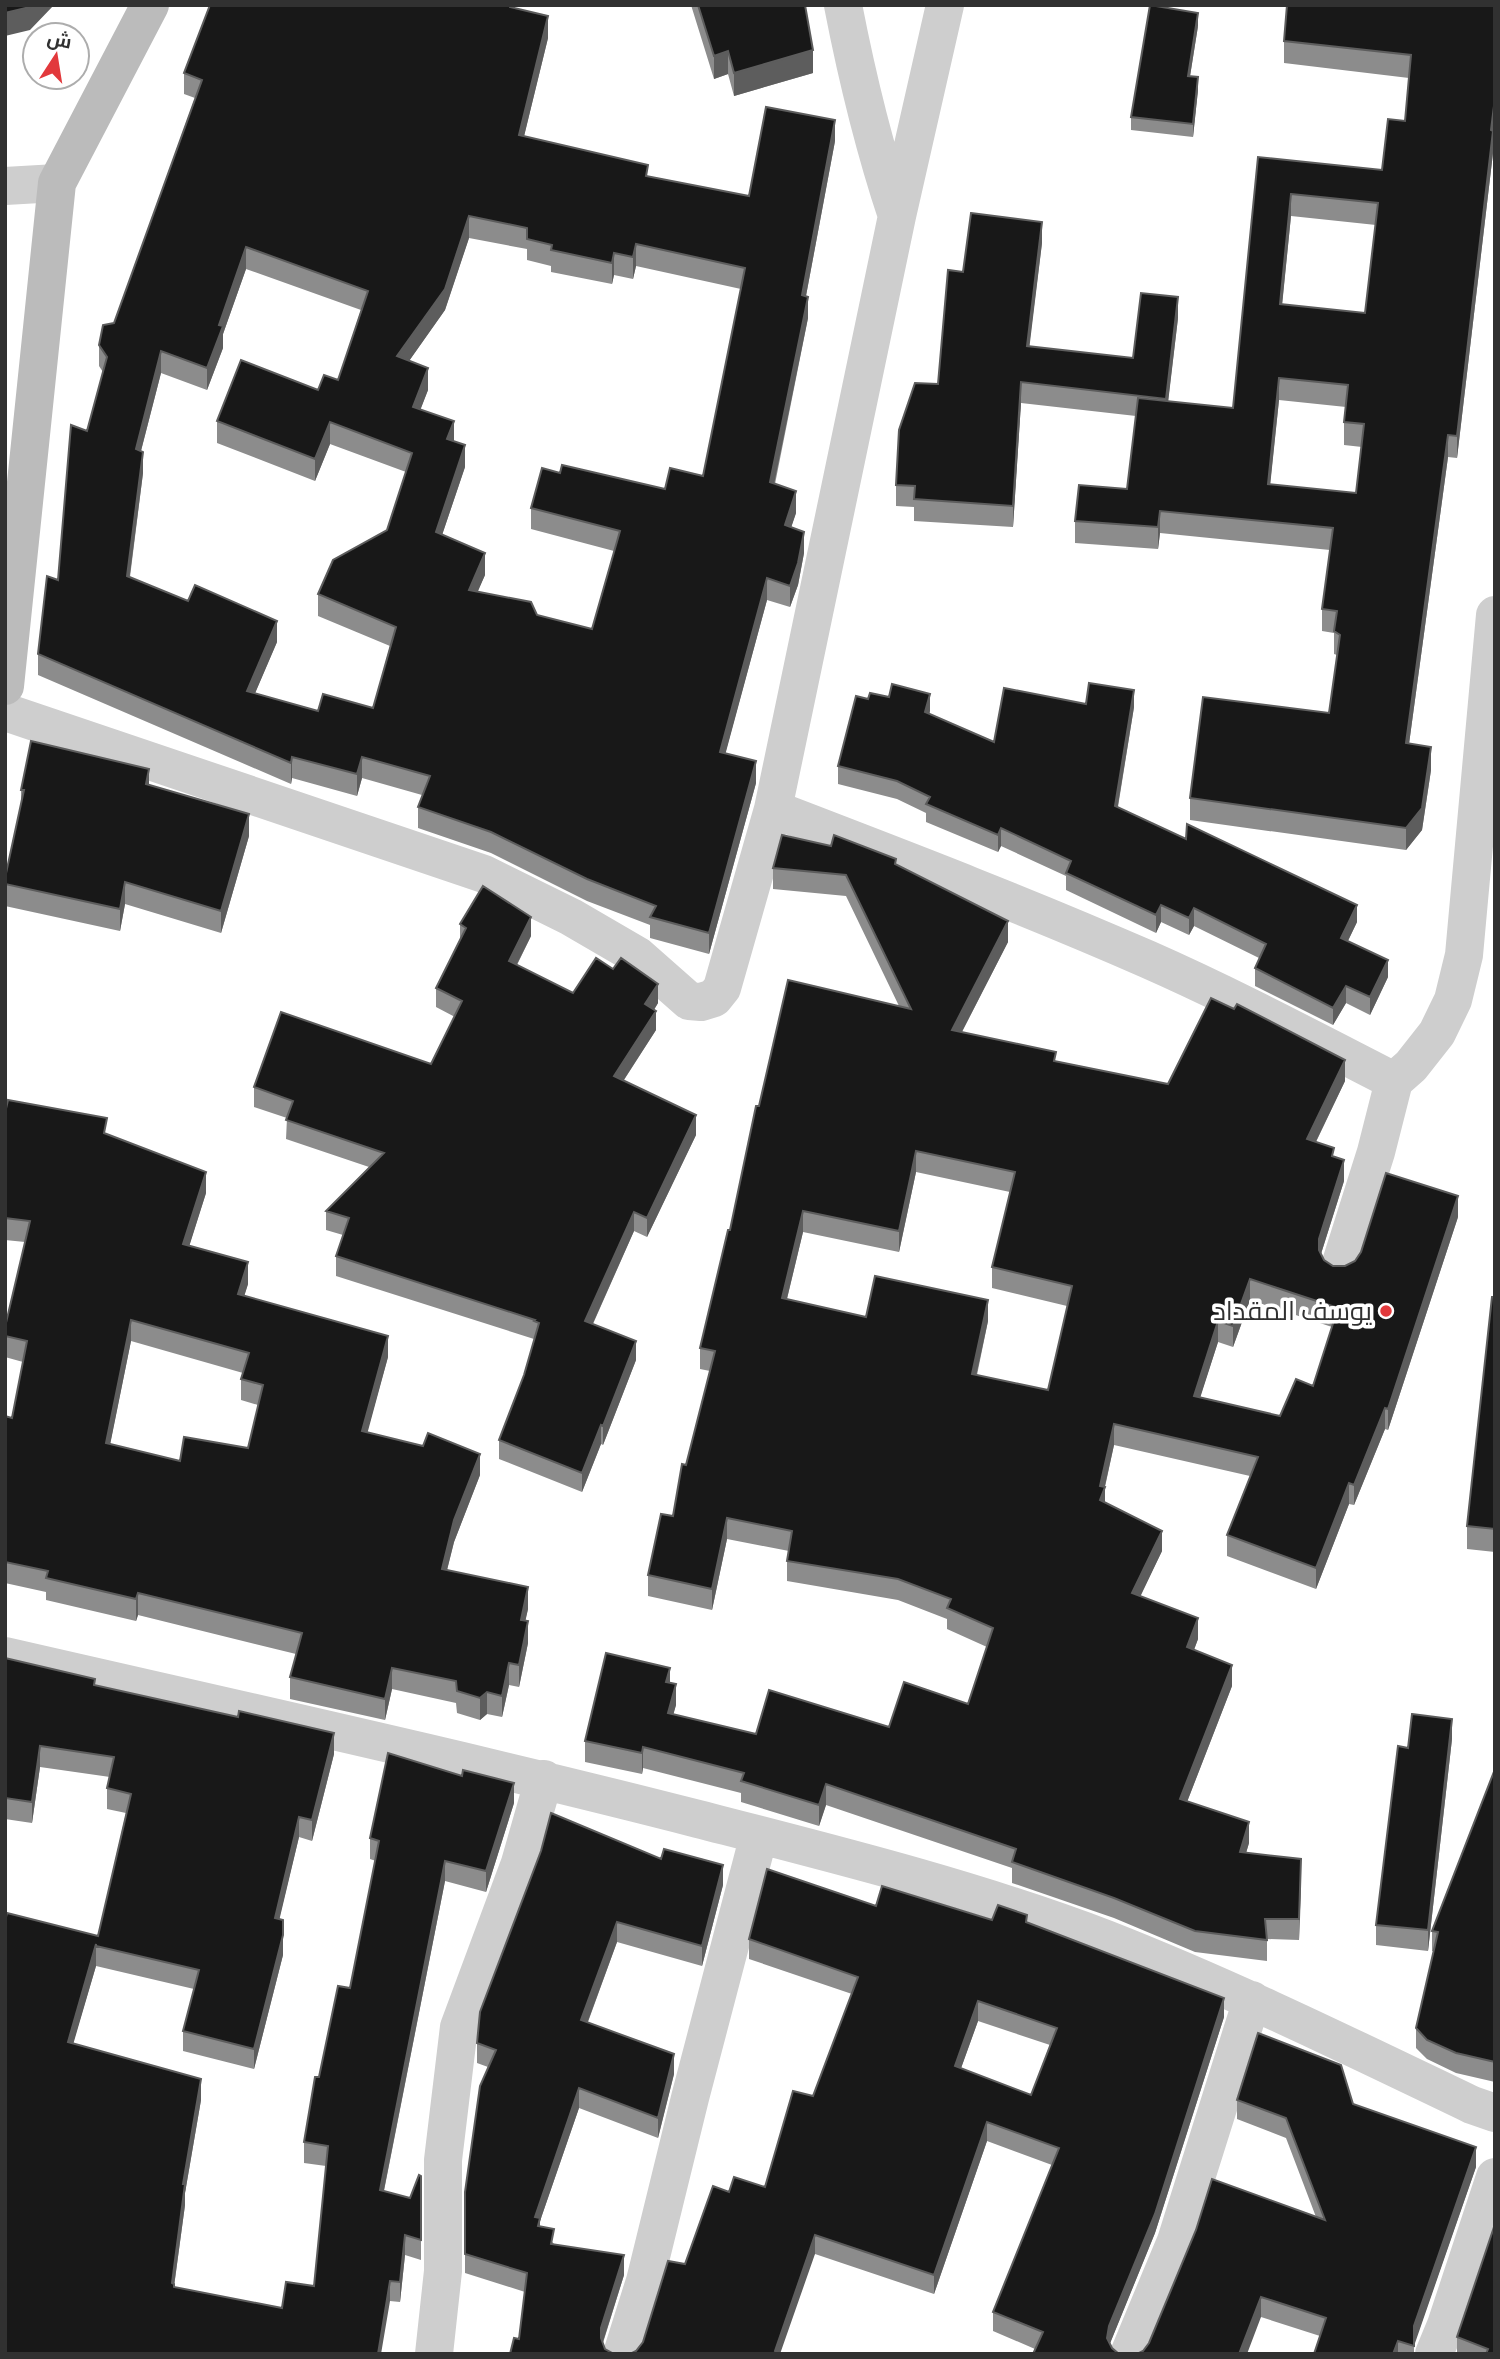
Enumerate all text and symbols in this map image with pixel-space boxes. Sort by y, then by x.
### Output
north arrow [21,21,91,91]
text: ش [45,27,74,54]
place label: يوسف المقداد [1213,1296,1372,1327]
marker: يوسف المقداد [1378,1303,1394,1319]

